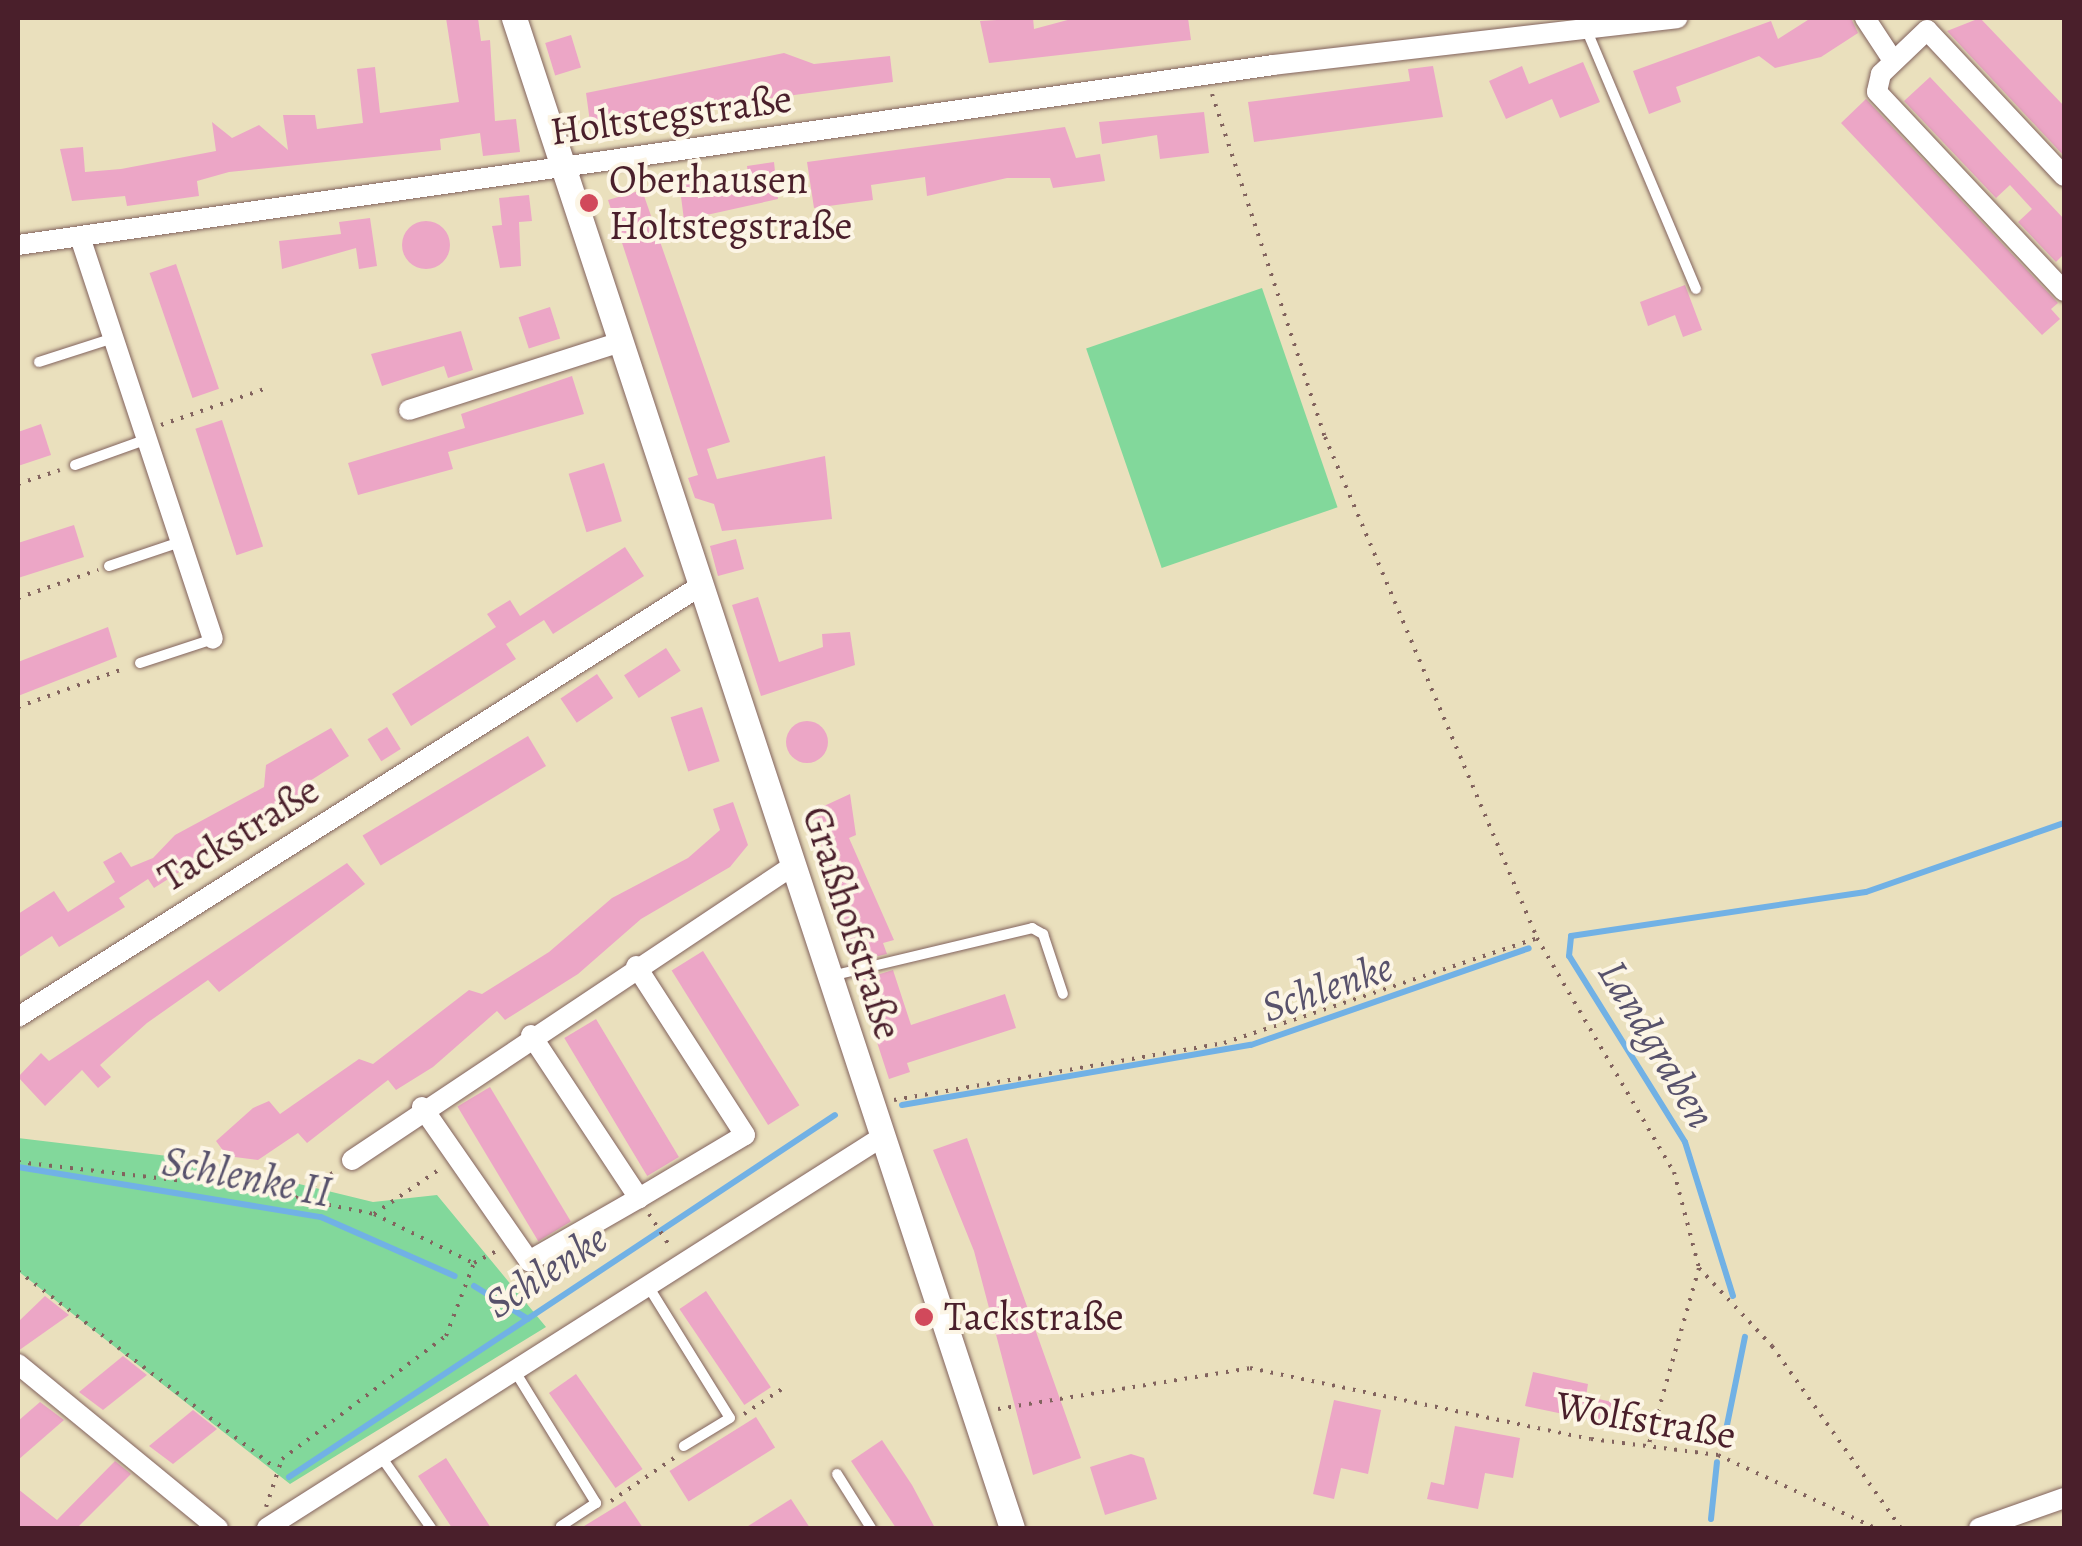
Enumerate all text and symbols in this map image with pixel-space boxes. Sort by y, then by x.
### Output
street label: Holtstegstraße [547,74,795,156]
place label: Oberhausen Holtstegstraße [609,156,852,250]
marker: Oberhausen Holtstegstraße [578,192,600,214]
street label: Tackstraße [150,766,328,902]
street label: Graßhofstraße [792,801,912,1045]
water label: Schlenke [1255,941,1399,1033]
water label: Landgraben [1587,951,1727,1137]
water label: Schlenke II [158,1135,336,1217]
water label: Schlenke [476,1213,616,1329]
place label: Tackstraße [944,1293,1124,1341]
marker: Tackstraße [913,1306,935,1328]
street label: Wolfstraße [1552,1381,1740,1459]

